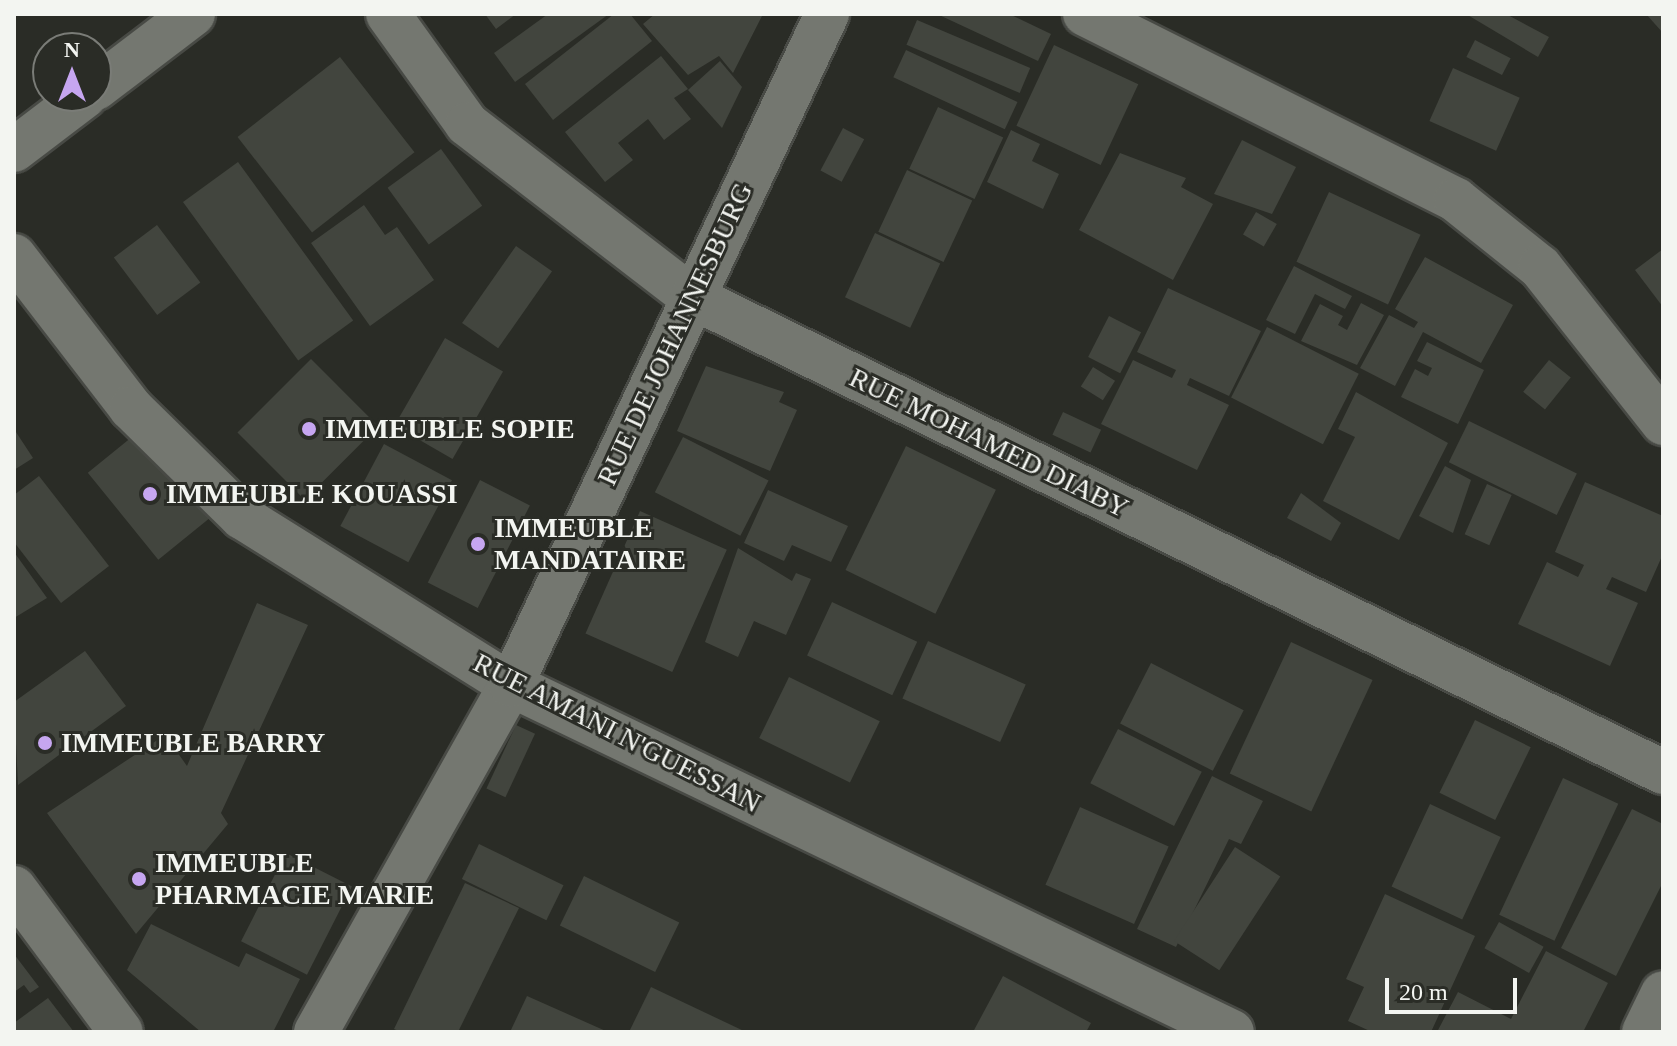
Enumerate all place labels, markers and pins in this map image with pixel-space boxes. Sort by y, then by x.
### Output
place label: IMMEUBLE SOPIE [325,412,575,446]
marker: IMMEUBLE SOPIE [300,420,318,438]
place label: IMMEUBLE KOUASSI [166,477,458,511]
marker: IMMEUBLE KOUASSI [141,485,159,503]
place label: IMMEUBLE MANDATAIRE [494,511,686,577]
marker: IMMEUBLE MANDATAIRE [469,535,487,553]
place label: IMMEUBLE BARRY [61,726,325,760]
marker: IMMEUBLE BARRY [36,734,54,752]
place label: IMMEUBLE PHARMACIE MARIE [155,846,434,912]
marker: IMMEUBLE PHARMACIE MARIE [130,870,148,888]

